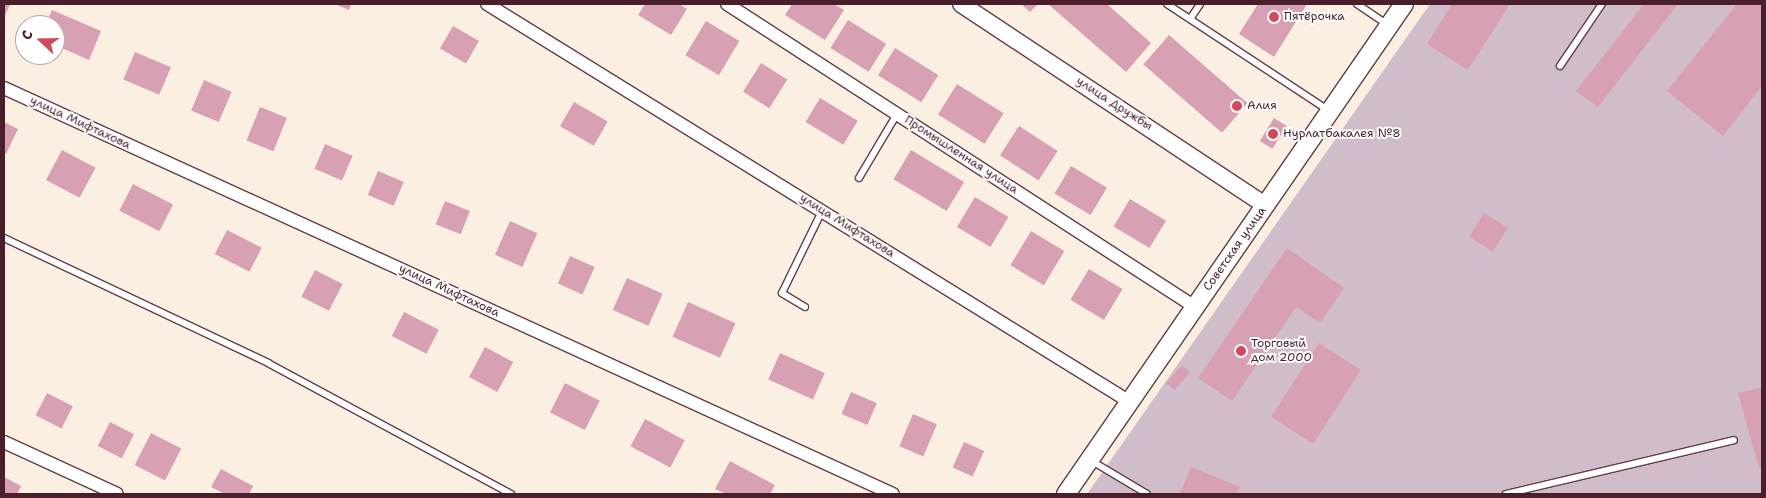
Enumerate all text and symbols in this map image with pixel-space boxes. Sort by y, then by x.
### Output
place label: Пятёрочка [1284,10,1345,24]
marker: Пятёрочка [1268,11,1280,23]
north arrow [15,15,65,65]
text: С [17,28,37,42]
street label: улица Дружбы [1073,74,1155,134]
street label: улица Мифтахова [27,93,133,153]
place label: Алия [1247,99,1277,113]
marker: Алия [1231,100,1243,112]
street label: Промышленная улица [902,113,1020,197]
place label: Нурлатбакалея №8 [1283,127,1401,141]
marker: Нурлатбакалея №8 [1267,128,1279,140]
street label: улица Мифтахова [797,191,897,261]
street label: Советская улица [1201,204,1269,294]
street label: улица Мифтахова [396,261,502,321]
place label: Торговый дом 2000 [1251,337,1312,365]
marker: Торговый дом 2000 [1235,345,1247,357]

